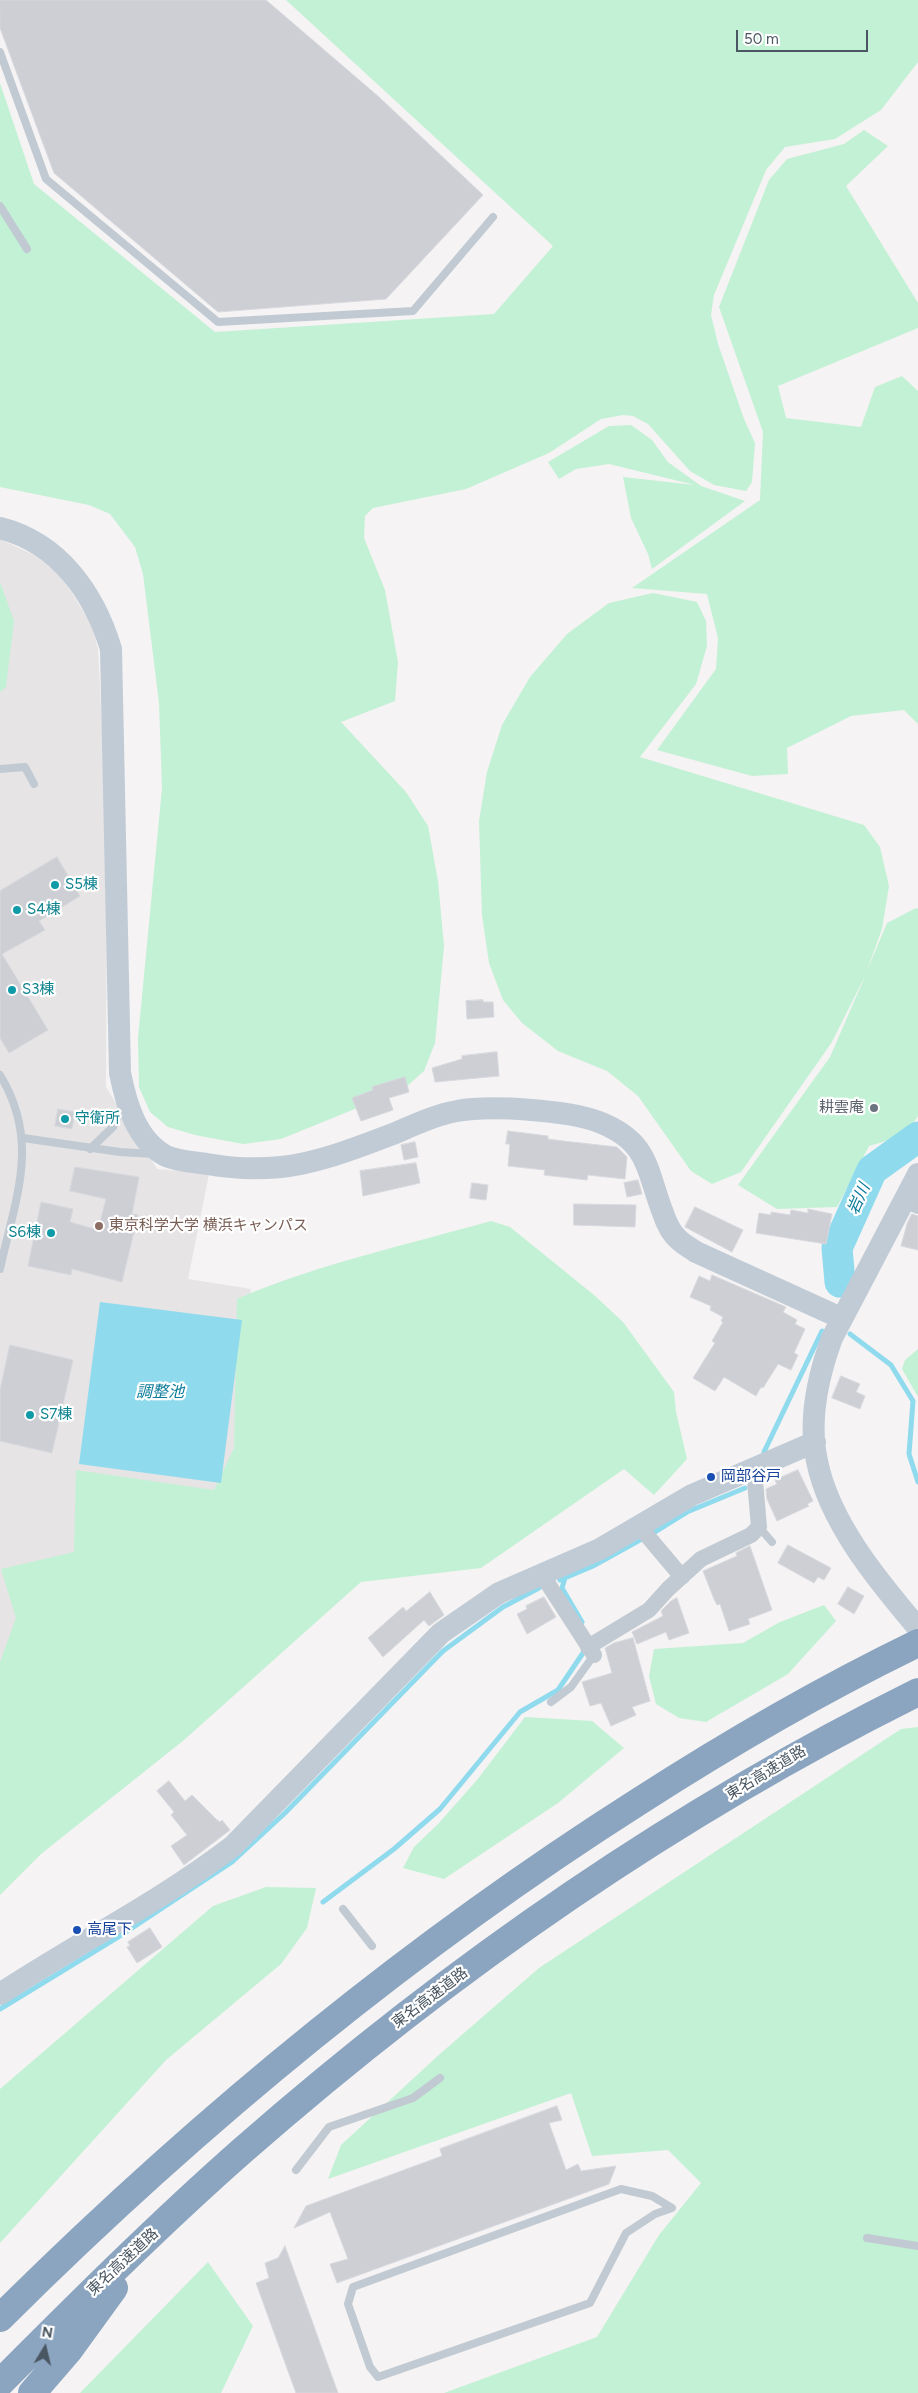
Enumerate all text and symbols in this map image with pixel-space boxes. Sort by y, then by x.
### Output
scale bar [738,20,870,52]
text: 50 m [744,30,779,48]
place label: S5棟 [65,876,98,894]
marker: S5棟 [49,879,61,891]
place label: S4棟 [27,901,61,919]
marker: S4棟 [11,904,23,916]
place label: S3棟 [22,981,54,999]
marker: S3棟 [6,984,18,996]
place label: 耕雲庵 [819,1099,864,1117]
marker: 耕雲庵 [868,1102,880,1114]
place label: 守衛所 [75,1110,120,1128]
marker: 守衛所 [59,1113,71,1125]
water label: 岩川 [844,1180,874,1218]
place label: 東京科学大学 横浜キャンパス [109,1217,308,1235]
marker: 東京科学大学 横浜キャンパス [93,1220,105,1232]
place label: S6棟 [8,1224,41,1242]
marker: S6棟 [45,1227,57,1239]
water label: 調整池 [136,1382,184,1402]
place label: S7棟 [40,1406,72,1424]
marker: S7棟 [24,1409,36,1421]
place label: 岡部谷戸 [721,1468,781,1486]
marker: 岡部谷戸 [705,1471,717,1483]
street label: 東名高速道路 [723,1742,809,1804]
place label: 高尾下 [87,1921,132,1939]
marker: 高尾下 [71,1924,83,1936]
street label: 東名高速道路 [389,1964,471,2032]
street label: 東名高速道路 [84,2225,162,2299]
north arrow [20,2323,70,2373]
text: N [41,2323,54,2342]

